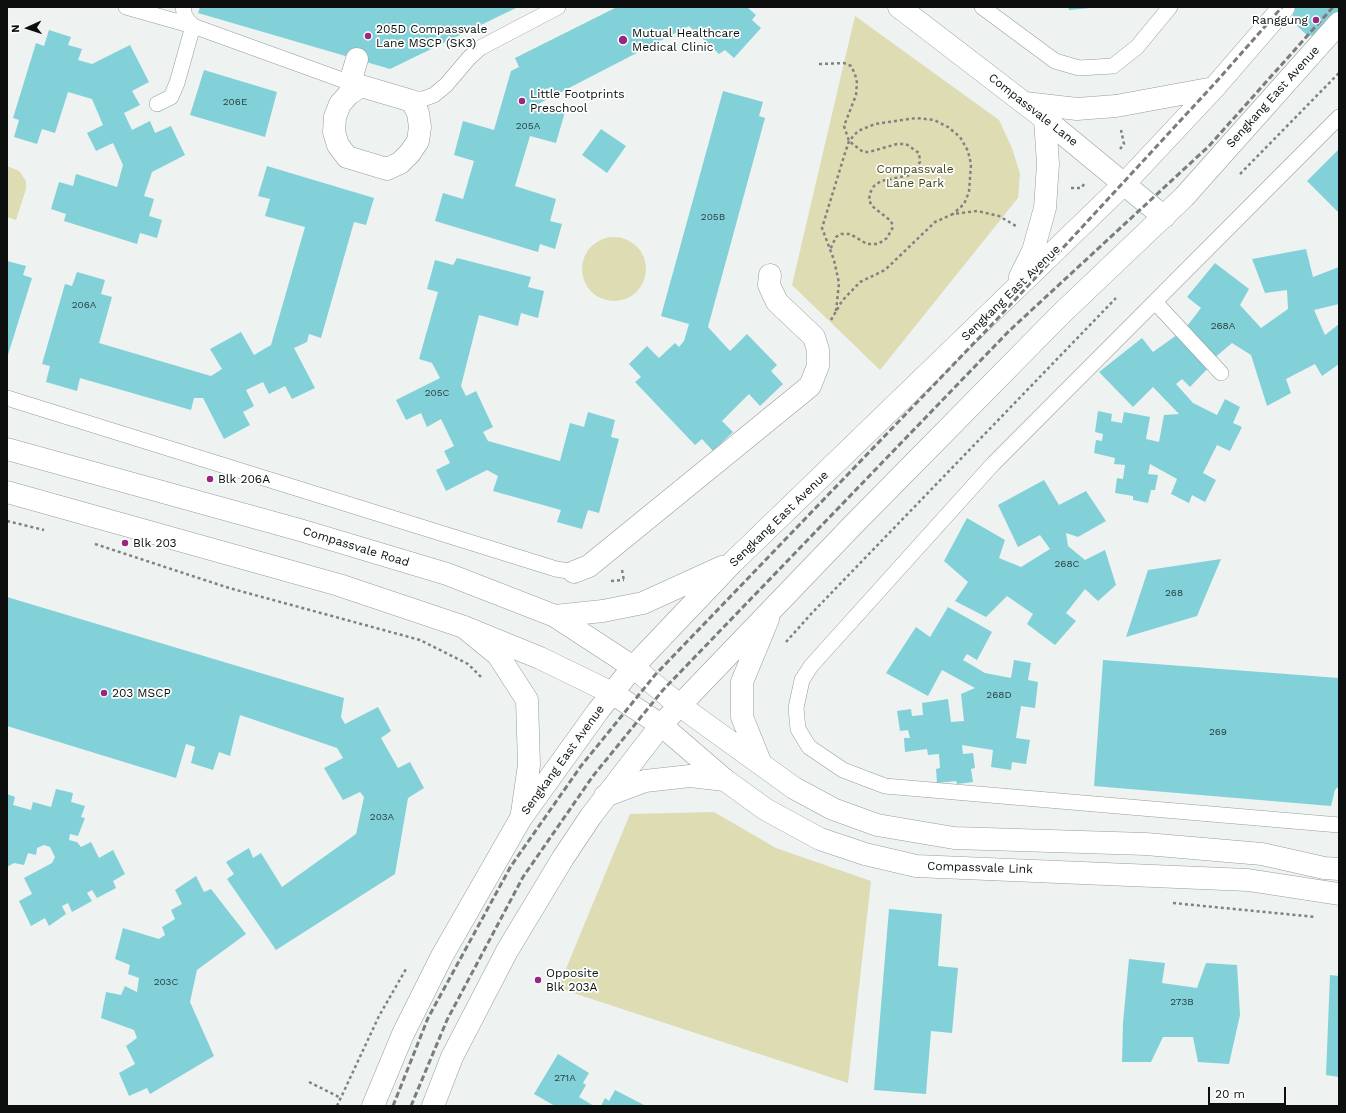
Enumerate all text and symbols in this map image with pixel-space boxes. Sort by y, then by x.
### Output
north arrow [8,8,48,48]
place label: Ranggung [1252,13,1308,27]
marker: Ranggung [1311,15,1321,25]
place label: 205D Compassvale Lane MSCP (SK3) [376,22,487,50]
text: N [9,24,22,33]
place label: Mutual Healthcare Medical Clinic [632,26,740,54]
marker: 205D Compassvale Lane MSCP (SK3) [363,31,373,41]
marker: Mutual Healthcare Medical Clinic [617,34,629,46]
street label: Sengkang East Avenue [1223,43,1323,151]
street label: Compassvale Lane [985,71,1081,149]
place label: Little Footprints Preschool [530,87,625,115]
house number: 206E [223,96,247,108]
marker: Little Footprints Preschool [517,96,527,106]
house number: 205A [516,120,540,132]
park label: Compassvale Lane Park [876,162,954,190]
house number: 205B [701,211,725,223]
street label: Sengkang East Avenue [958,242,1064,344]
house number: 206A [72,299,96,311]
house number: 268A [1211,320,1235,332]
house number: 205C [425,387,449,399]
street label: Sengkang East Avenue [726,468,832,570]
place label: Blk 206A [218,472,270,486]
marker: Blk 206A [205,474,215,484]
street label: Compassvale Road [301,524,411,570]
place label: Blk 203 [133,536,177,550]
marker: Blk 203 [120,538,130,548]
house number: 268C [1055,558,1079,570]
house number: 268 [1165,587,1183,599]
place label: 203 MSCP [112,686,171,700]
marker: 203 MSCP [99,688,109,698]
house number: 268D [986,689,1012,701]
street label: Sengkang East Avenue [518,702,608,818]
house number: 269 [1209,726,1227,738]
house number: 203A [370,811,394,823]
street label: Compassvale Link [927,859,1033,877]
place label: Opposite Blk 203A [546,966,599,994]
marker: Opposite Blk 203A [533,975,543,985]
house number: 203C [154,976,178,988]
house number: 273B [1170,996,1194,1008]
house number: 271A [554,1072,576,1084]
scale bar [1210,1079,1288,1105]
text: 20 m [1215,1087,1245,1101]

